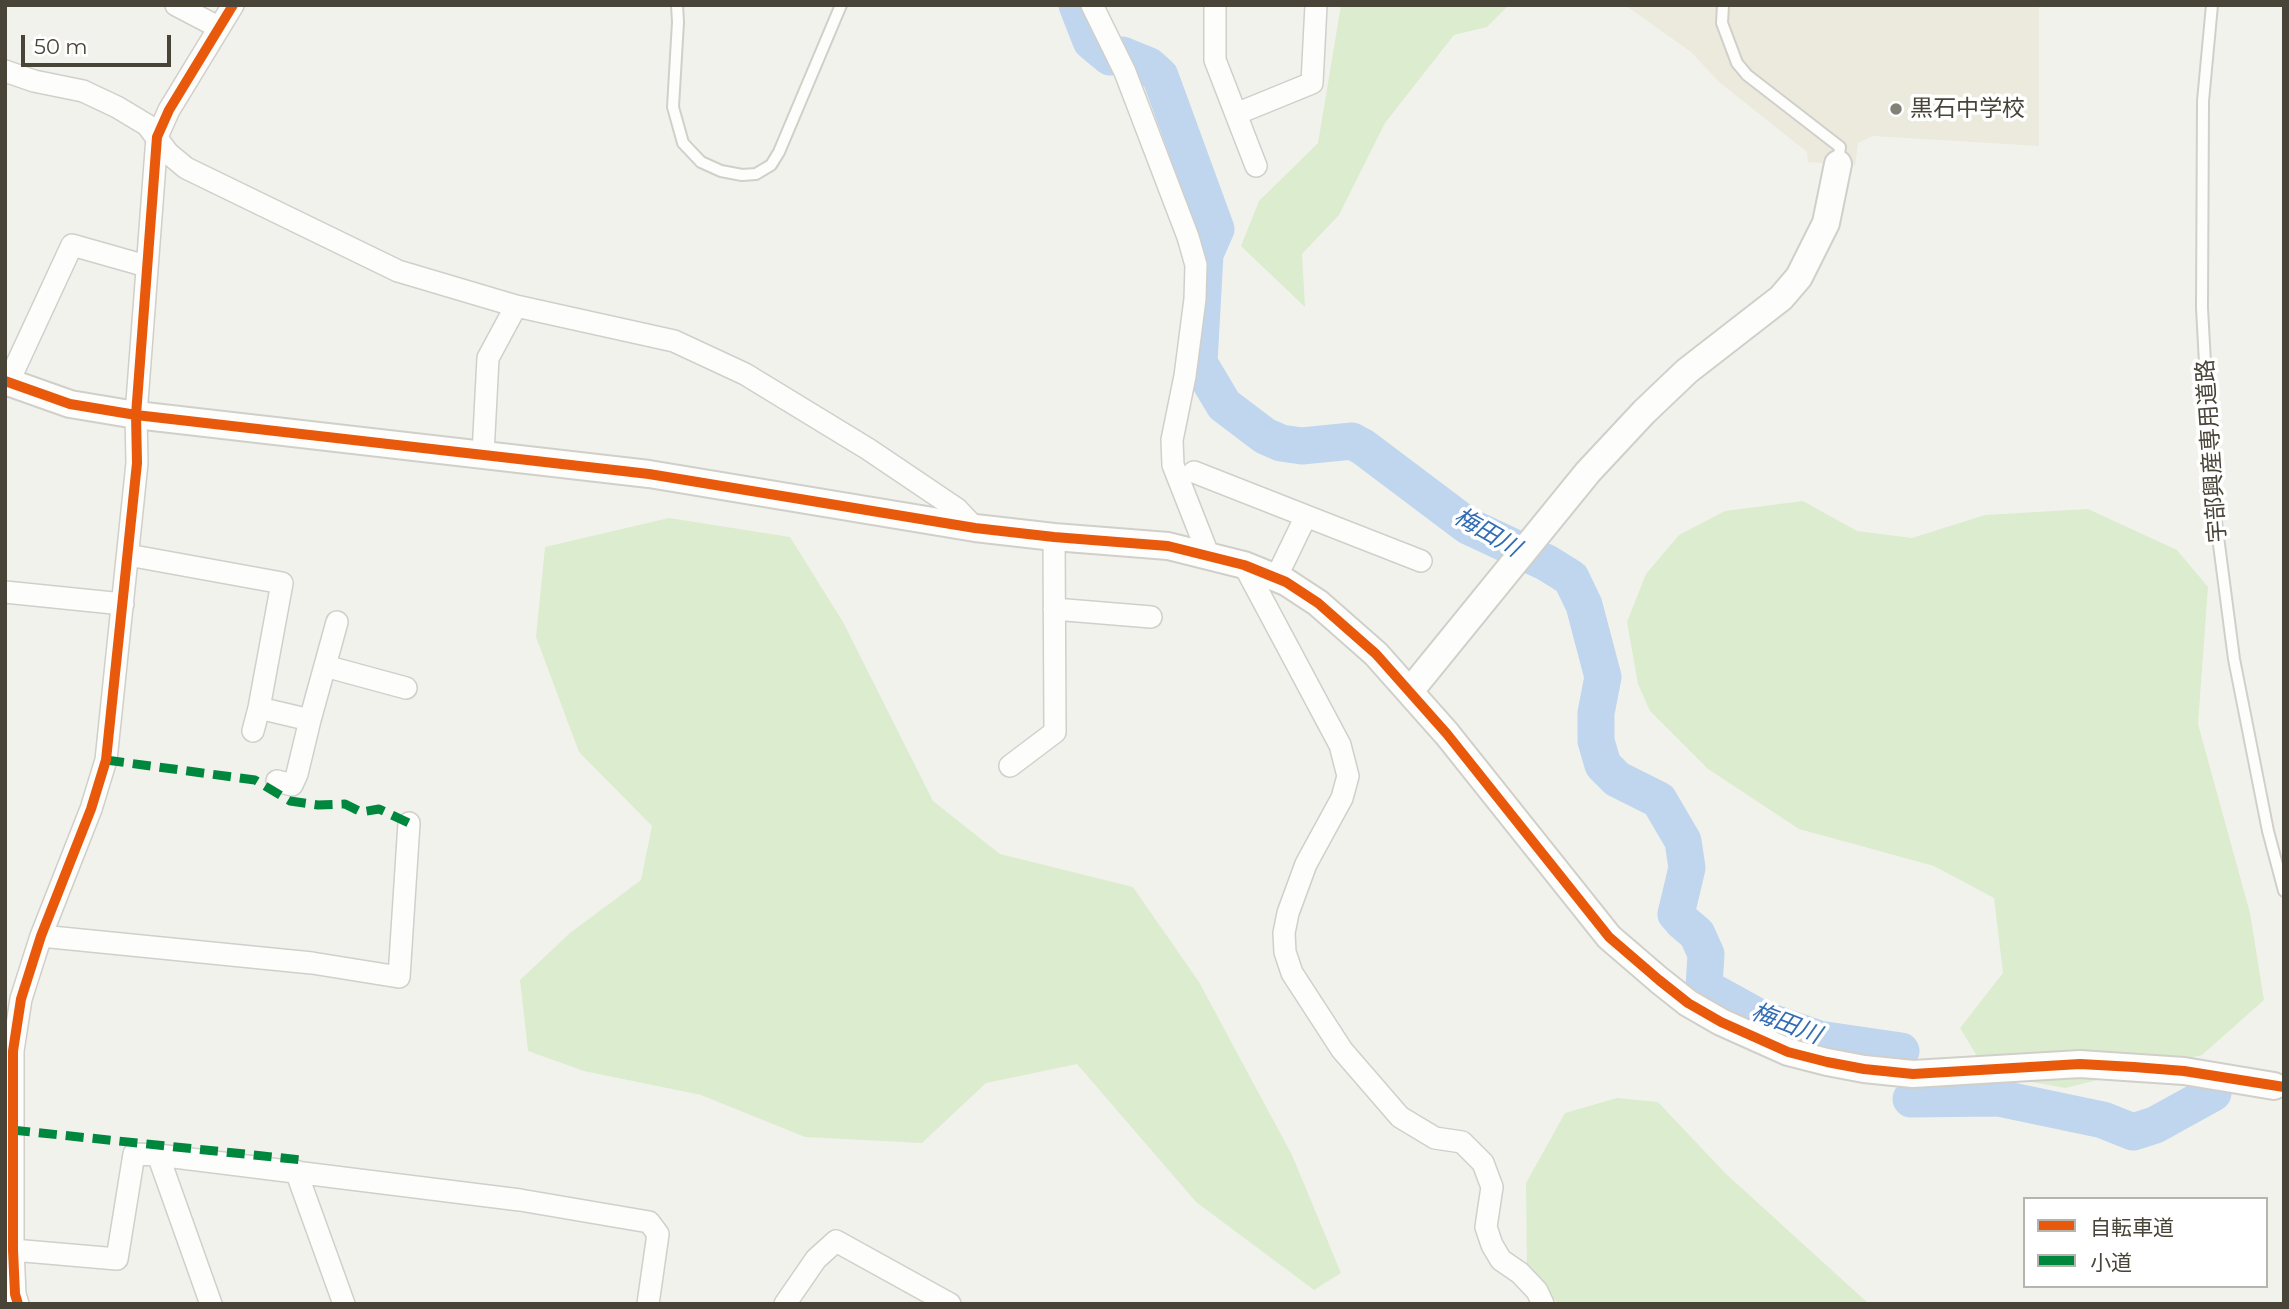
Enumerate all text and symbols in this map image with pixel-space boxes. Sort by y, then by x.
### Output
scale bar [24,21,175,65]
text: 50 m [34,34,88,59]
place label: 黒石中学校 [1910,95,2025,123]
marker: 黒石中学校 [1888,101,1904,117]
street label: 宇部興産専用道路 [2192,358,2232,544]
water label: 梅田川 [1449,503,1525,563]
water label: 梅田川 [1747,998,1825,1050]
legend [2023,1197,2268,1288]
text: 自転車道 [2090,1215,2174,1240]
text: 小道 [2090,1250,2132,1275]

